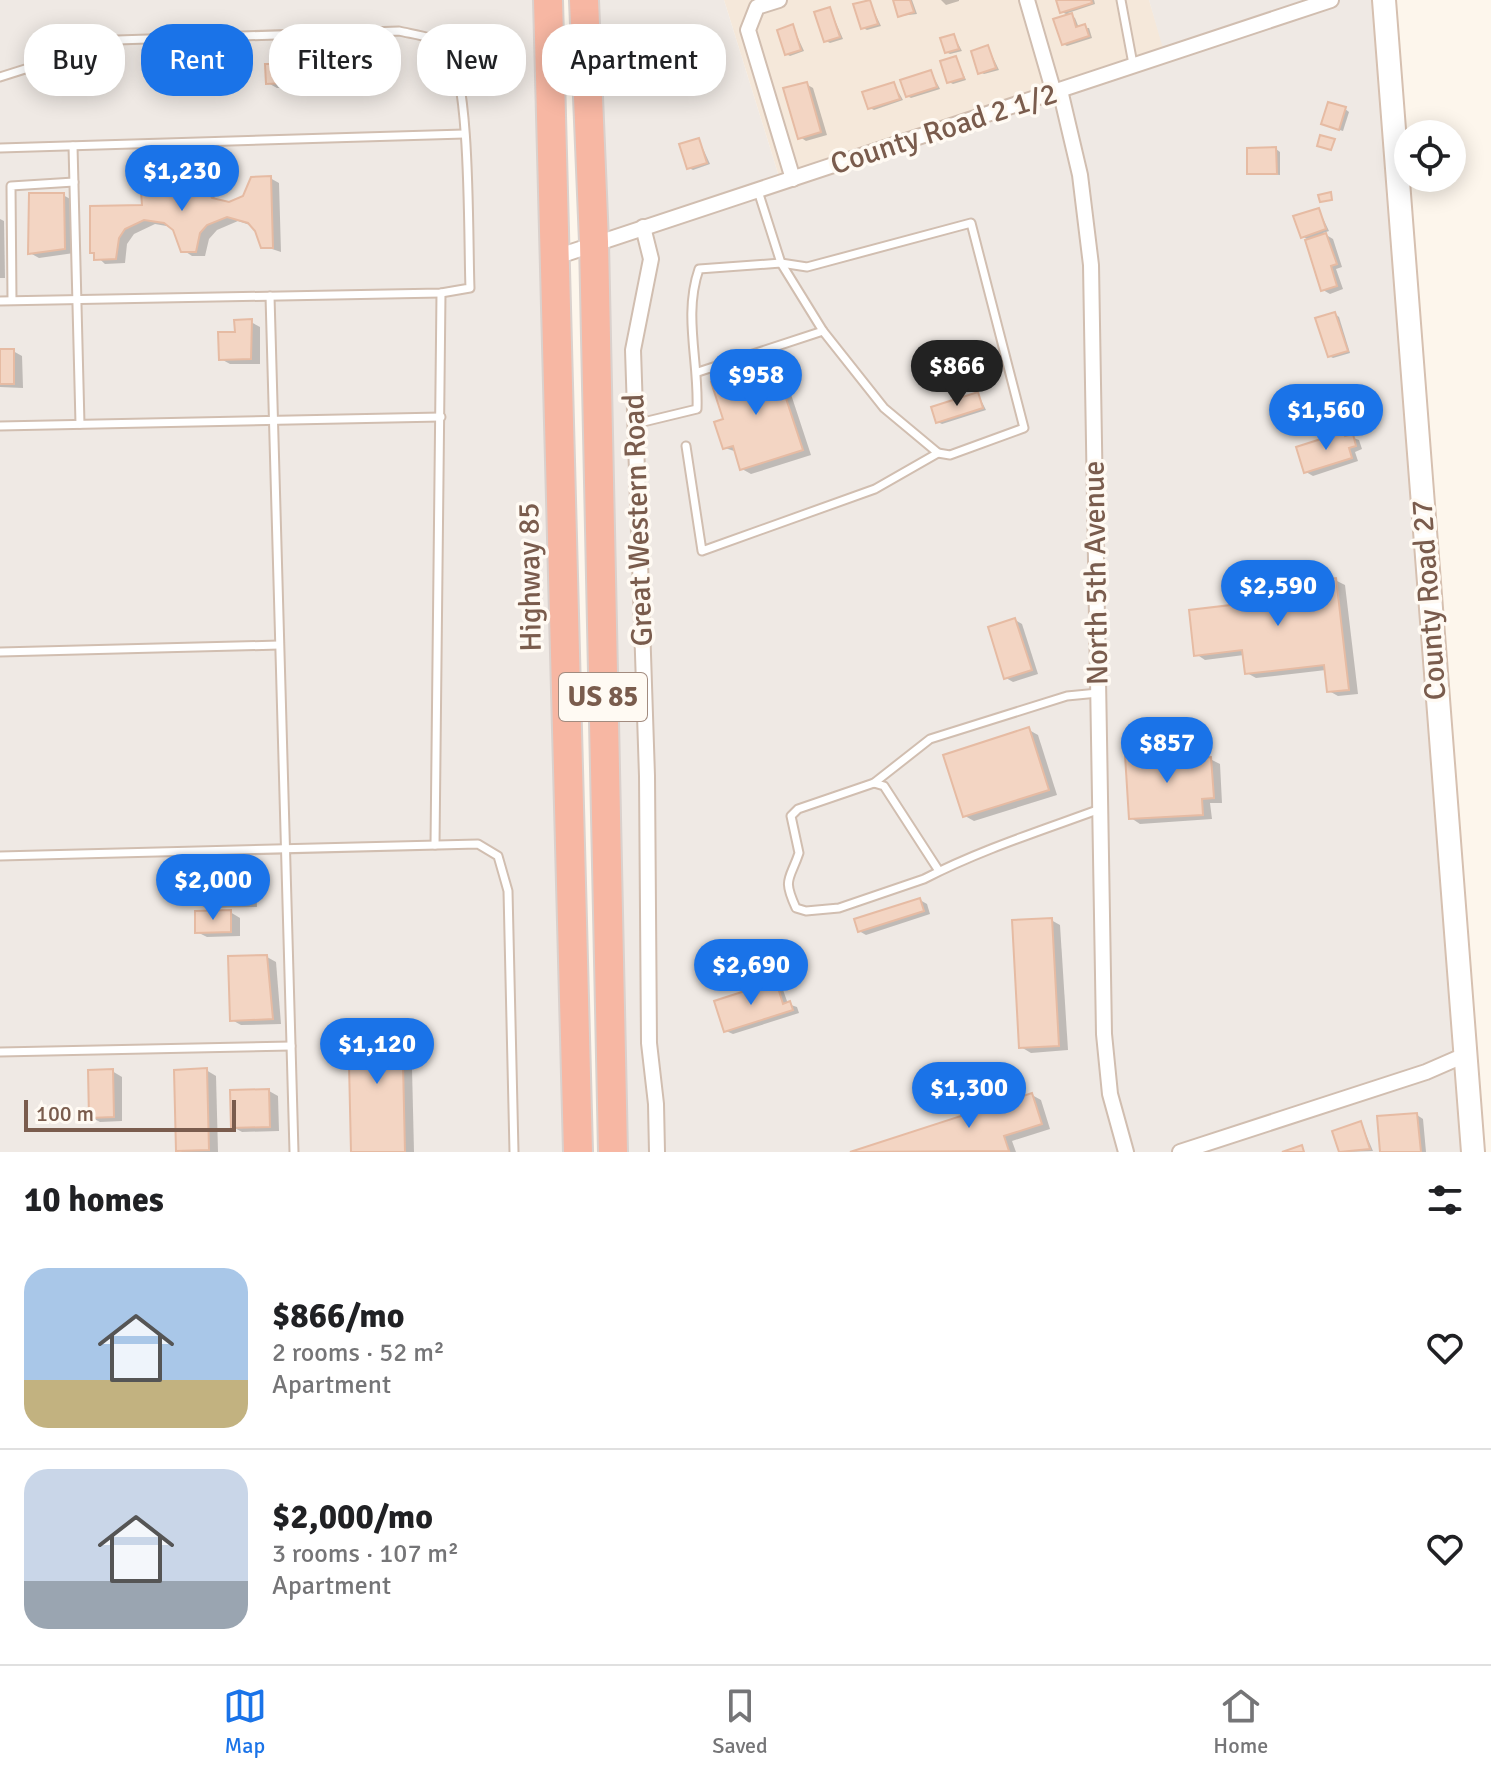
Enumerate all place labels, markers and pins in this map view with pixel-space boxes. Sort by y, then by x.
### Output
pin: $1,230 [117,145,247,213]
pin: $866 [910,340,1004,408]
pin: $958 [709,349,803,417]
pin: $1,560 [1261,384,1391,452]
pin: $2,590 [1213,560,1343,628]
pin: $857 [1120,717,1214,785]
pin: $2,000 [148,854,278,922]
pin: $2,690 [686,939,816,1007]
pin: $1,120 [312,1018,442,1086]
pin: $1,300 [904,1062,1034,1130]

